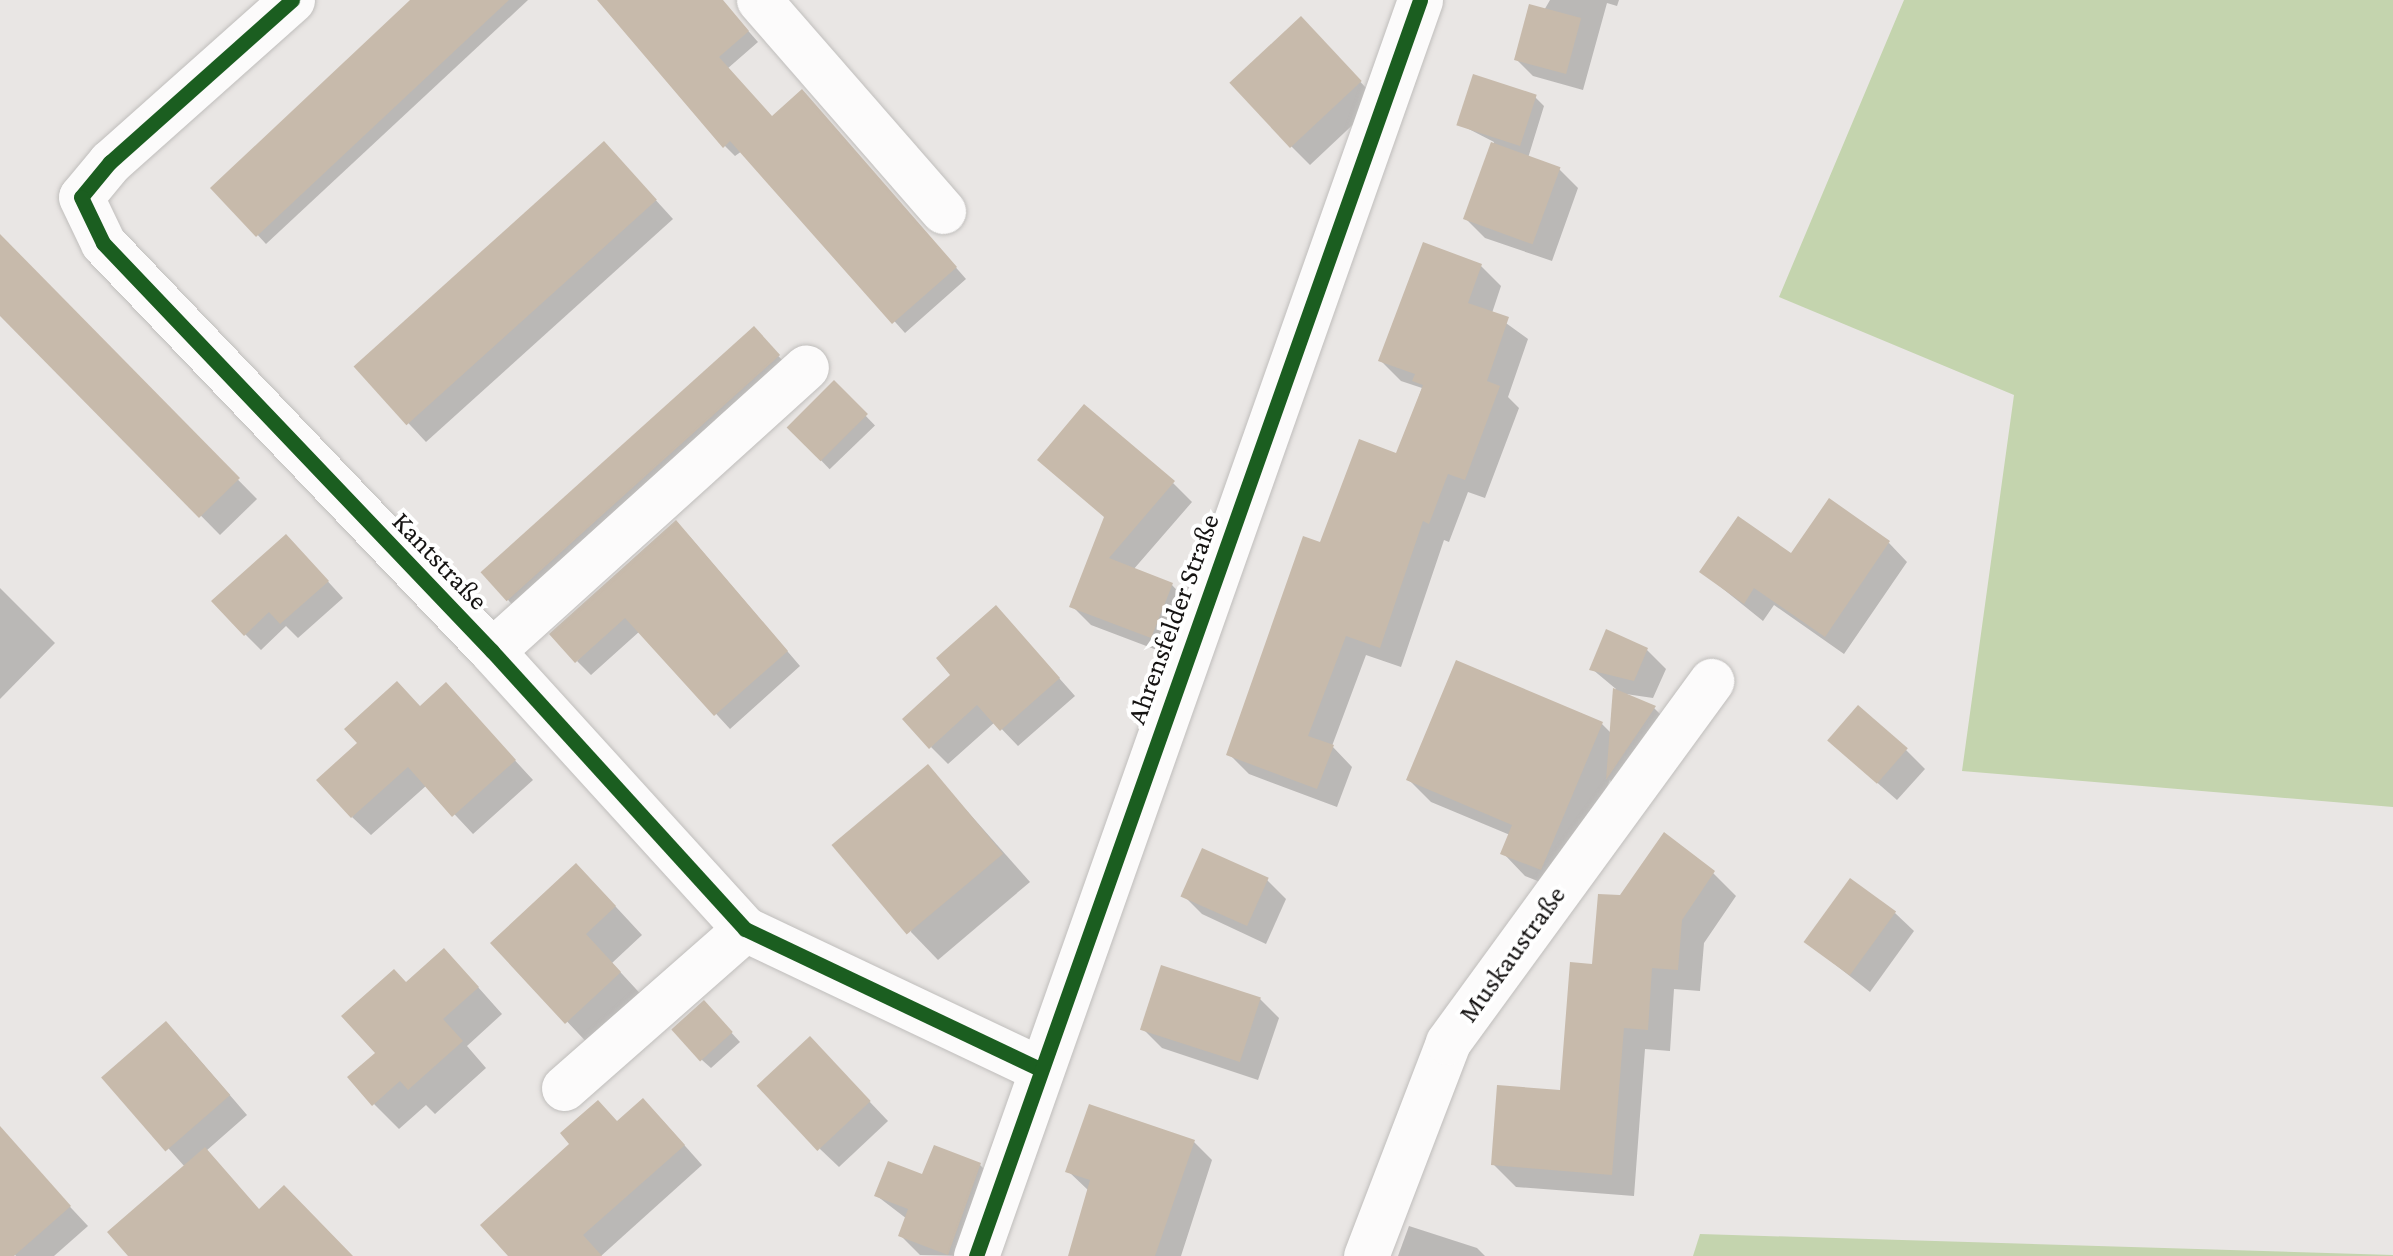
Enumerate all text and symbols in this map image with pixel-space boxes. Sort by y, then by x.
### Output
street label: Kantstraße [385,505,495,617]
street label: Ahrensfelder Straße [1119,509,1227,729]
street label: Muskaustraße [1451,879,1573,1029]

